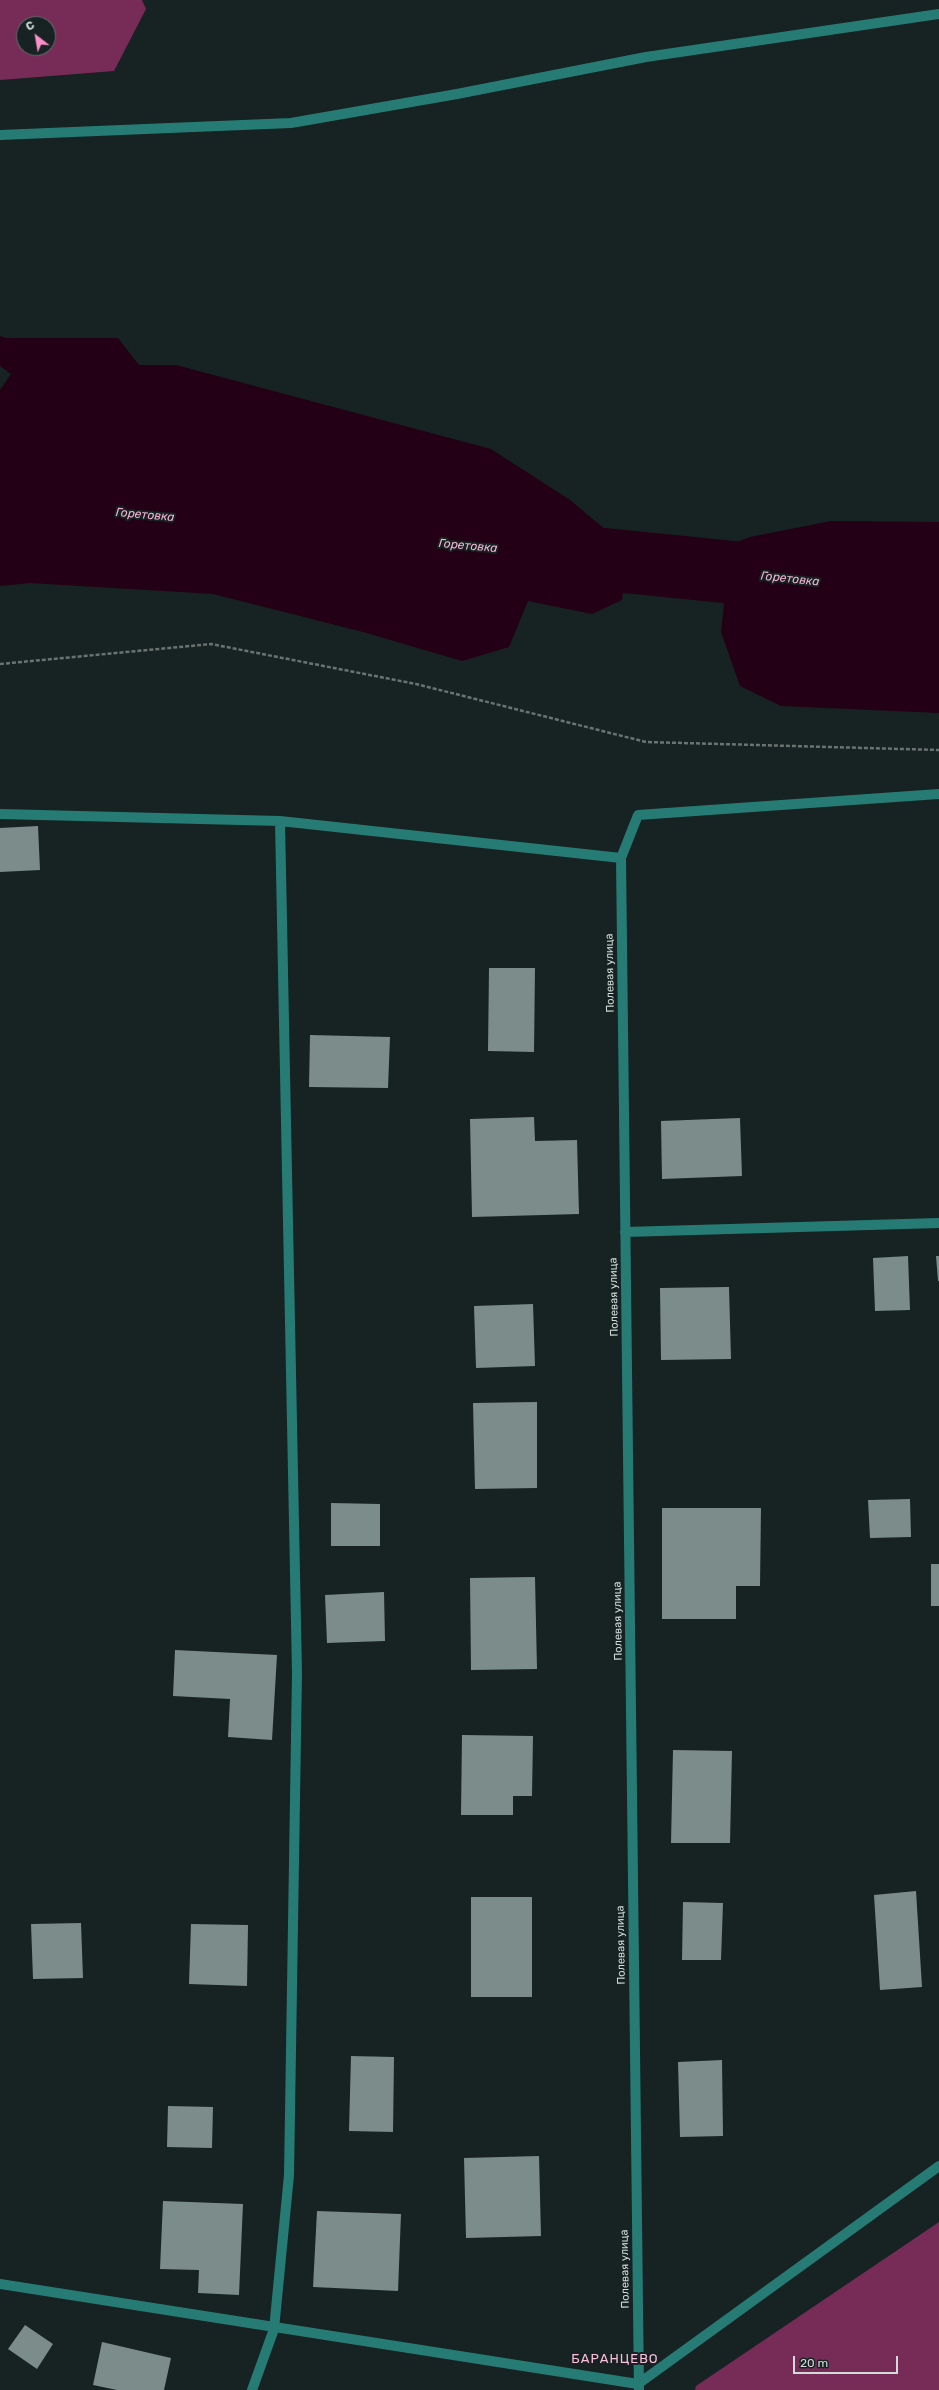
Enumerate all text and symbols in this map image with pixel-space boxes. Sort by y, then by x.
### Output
north arrow [16,16,56,56]
text: С [23,19,37,34]
water label: Горетовка [115,505,175,525]
water label: Горетовка [438,536,498,556]
water label: Горетовка [760,569,820,589]
street label: Полевая улица [603,933,617,1013]
street label: Полевая улица [607,1257,621,1337]
street label: Полевая улица [611,1581,625,1661]
street label: Полевая улица [614,1905,628,1985]
street label: Полевая улица [618,2229,632,2309]
scale bar [795,2348,900,2374]
district label: БАРАНЦЕВО [571,2351,659,2367]
text: 20 m [800,2356,828,2370]

